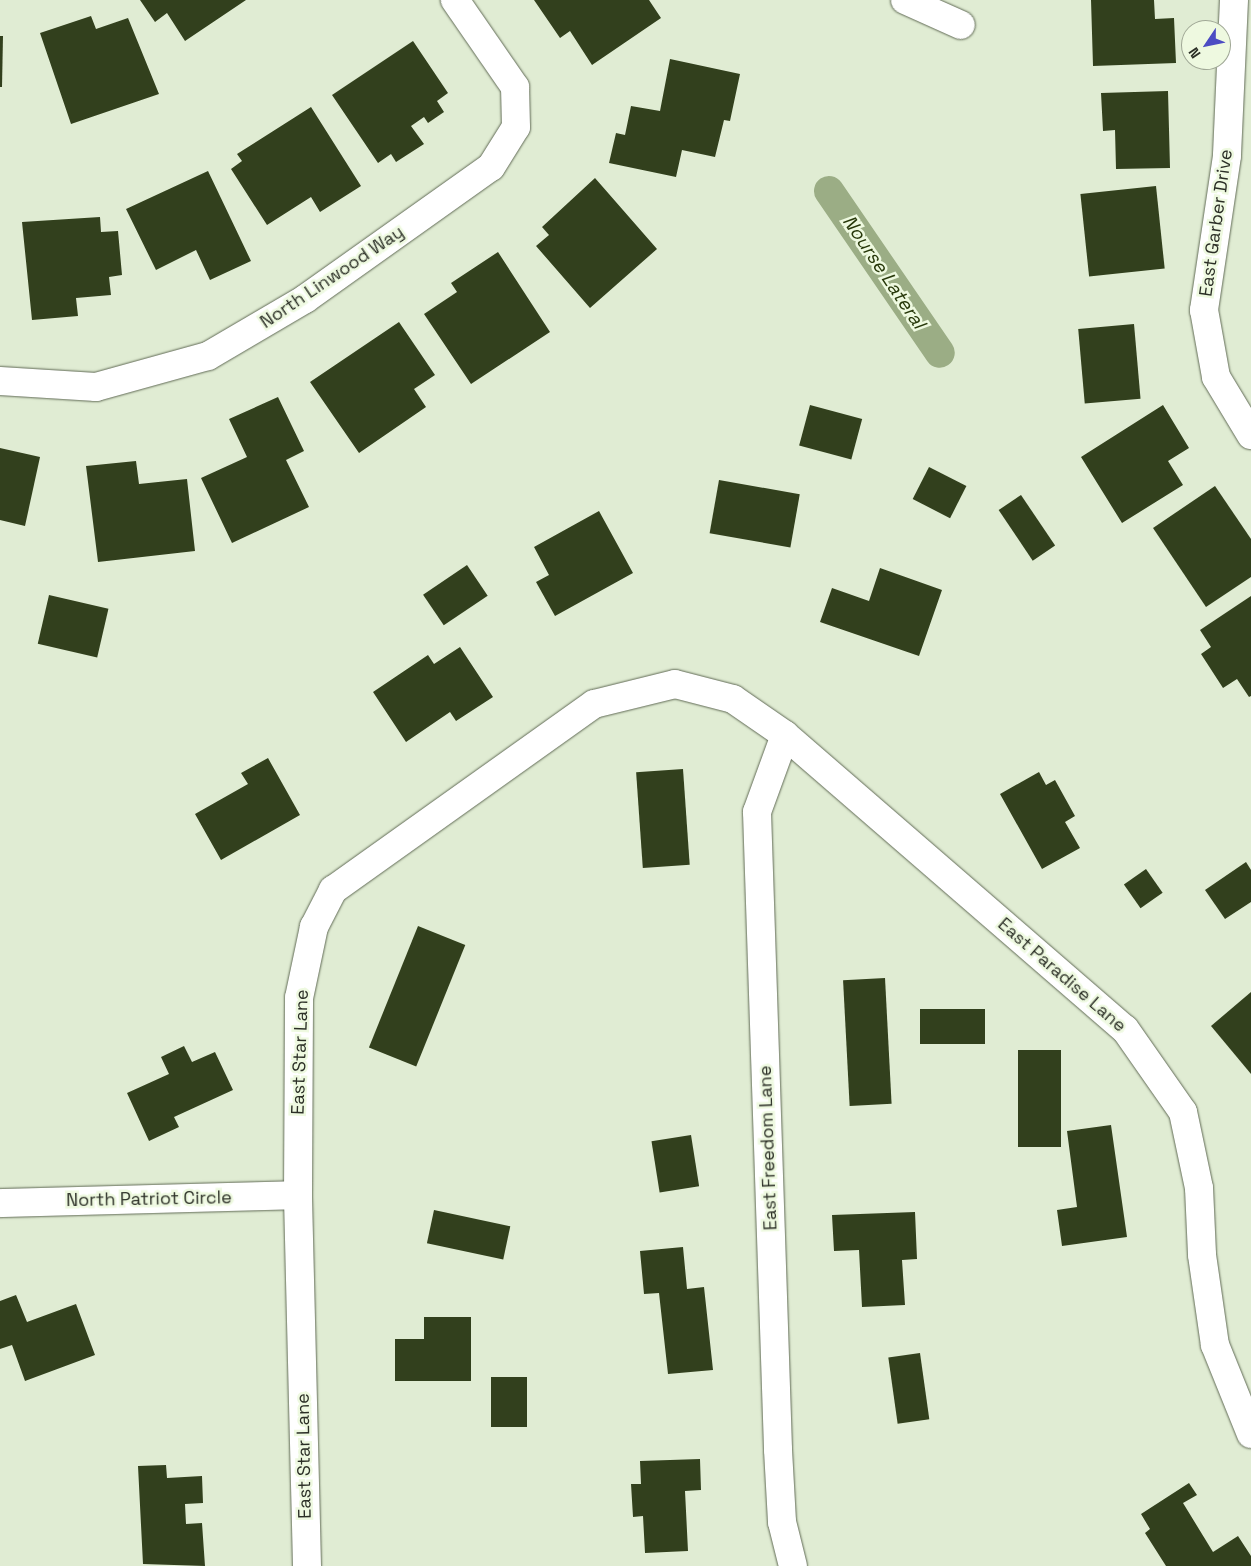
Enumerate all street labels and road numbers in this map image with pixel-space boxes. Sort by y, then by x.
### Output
street label: East Garber Drive [1195,148,1237,298]
street label: North Linwood Way [256,221,408,333]
street label: East Paradise Lane [993,913,1131,1037]
street label: East Star Lane [287,989,313,1115]
street label: East Freedom Lane [754,1065,782,1231]
street label: North Patriot Circle [66,1187,232,1211]
street label: East Star Lane [292,1393,316,1519]

